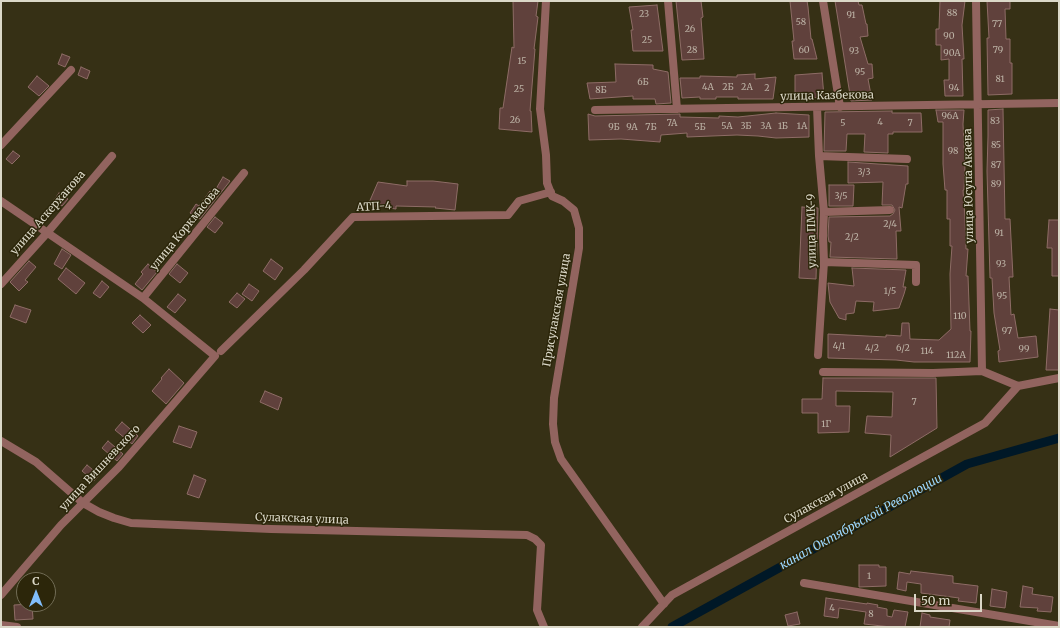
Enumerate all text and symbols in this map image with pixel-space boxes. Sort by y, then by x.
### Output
house number: 88 [947,8,957,18]
house number: 23 [639,9,649,19]
house number: 91 [846,10,856,20]
house number: 58 [796,17,806,27]
house number: 77 [992,19,1002,29]
house number: 26 [685,24,695,34]
house number: 90 [943,31,955,41]
house number: 25 [642,35,652,45]
house number: 28 [687,45,697,55]
house number: 60 [798,45,810,55]
house number: 79 [993,45,1003,55]
house number: 93 [849,46,859,56]
house number: 90А [943,48,961,58]
house number: 15 [517,56,527,66]
house number: 95 [855,67,865,77]
house number: 81 [995,74,1005,84]
house number: 6Б [637,77,649,87]
house number: 4А [702,82,714,92]
house number: 2Б [722,82,734,92]
house number: 2А [741,82,753,92]
house number: 2 [764,83,770,93]
house number: 94 [949,83,959,93]
house number: 25 [514,84,524,94]
house number: 8Б [595,85,607,95]
street label: улица Казбекова [780,89,874,103]
house number: 96А [941,111,959,121]
house number: 26 [510,115,520,125]
house number: 83 [990,116,1000,126]
house number: 4 [877,117,883,127]
house number: 7А [667,118,677,128]
house number: 5 [840,118,846,128]
house number: 7 [907,118,913,128]
house number: 5А [721,121,733,131]
house number: 3Б [741,121,751,131]
house number: 3А [760,121,772,131]
house number: 1Б [778,121,788,131]
house number: 1А [797,121,807,131]
house number: 9Б [608,122,620,132]
house number: 9А [626,122,638,132]
house number: 7Б [645,122,657,132]
house number: 5Б [694,122,706,132]
street label: улица Юсупа Акаева [961,128,977,244]
house number: 85 [991,140,1001,150]
house number: 98 [948,146,958,156]
house number: 87 [991,160,1001,170]
house number: 3/3 [857,167,871,177]
street label: улица Аскерханова [8,168,88,258]
house number: 89 [991,179,1001,189]
street label: улица Коркмасова [147,185,223,273]
house number: 3/5 [834,191,848,201]
street label: улица ПМК-9 [805,194,819,268]
street label: АТП-4 [356,199,392,215]
house number: 2/4 [883,219,897,229]
house number: 91 [994,228,1004,238]
house number: 2/2 [845,232,859,242]
street label: Присулакская улица [541,252,573,368]
house number: 93 [996,259,1006,269]
house number: 1/5 [884,286,896,296]
house number: 95 [997,291,1007,301]
house number: 110 [953,311,967,321]
house number: 97 [1002,326,1012,336]
house number: 4/1 [833,341,845,351]
house number: 4/2 [865,343,879,353]
house number: 6/2 [896,343,910,353]
house number: 99 [1019,344,1029,354]
house number: 114 [921,346,933,356]
house number: 112А [946,350,966,360]
house number: 7 [911,397,917,407]
house number: 1Г [821,419,831,429]
street label: улица Вишневского [57,422,143,514]
street label: Сулакская улица [782,470,870,526]
water label: канал Октябрьской Революции [777,471,945,573]
street label: Сулакская улица [255,511,349,527]
house number: 1 [867,571,871,581]
north arrow [16,572,56,612]
text: С [32,574,40,588]
scale bar [916,586,984,612]
text: 50 m [921,593,950,608]
house number: 4 [829,603,835,613]
house number: 8 [868,609,874,619]

